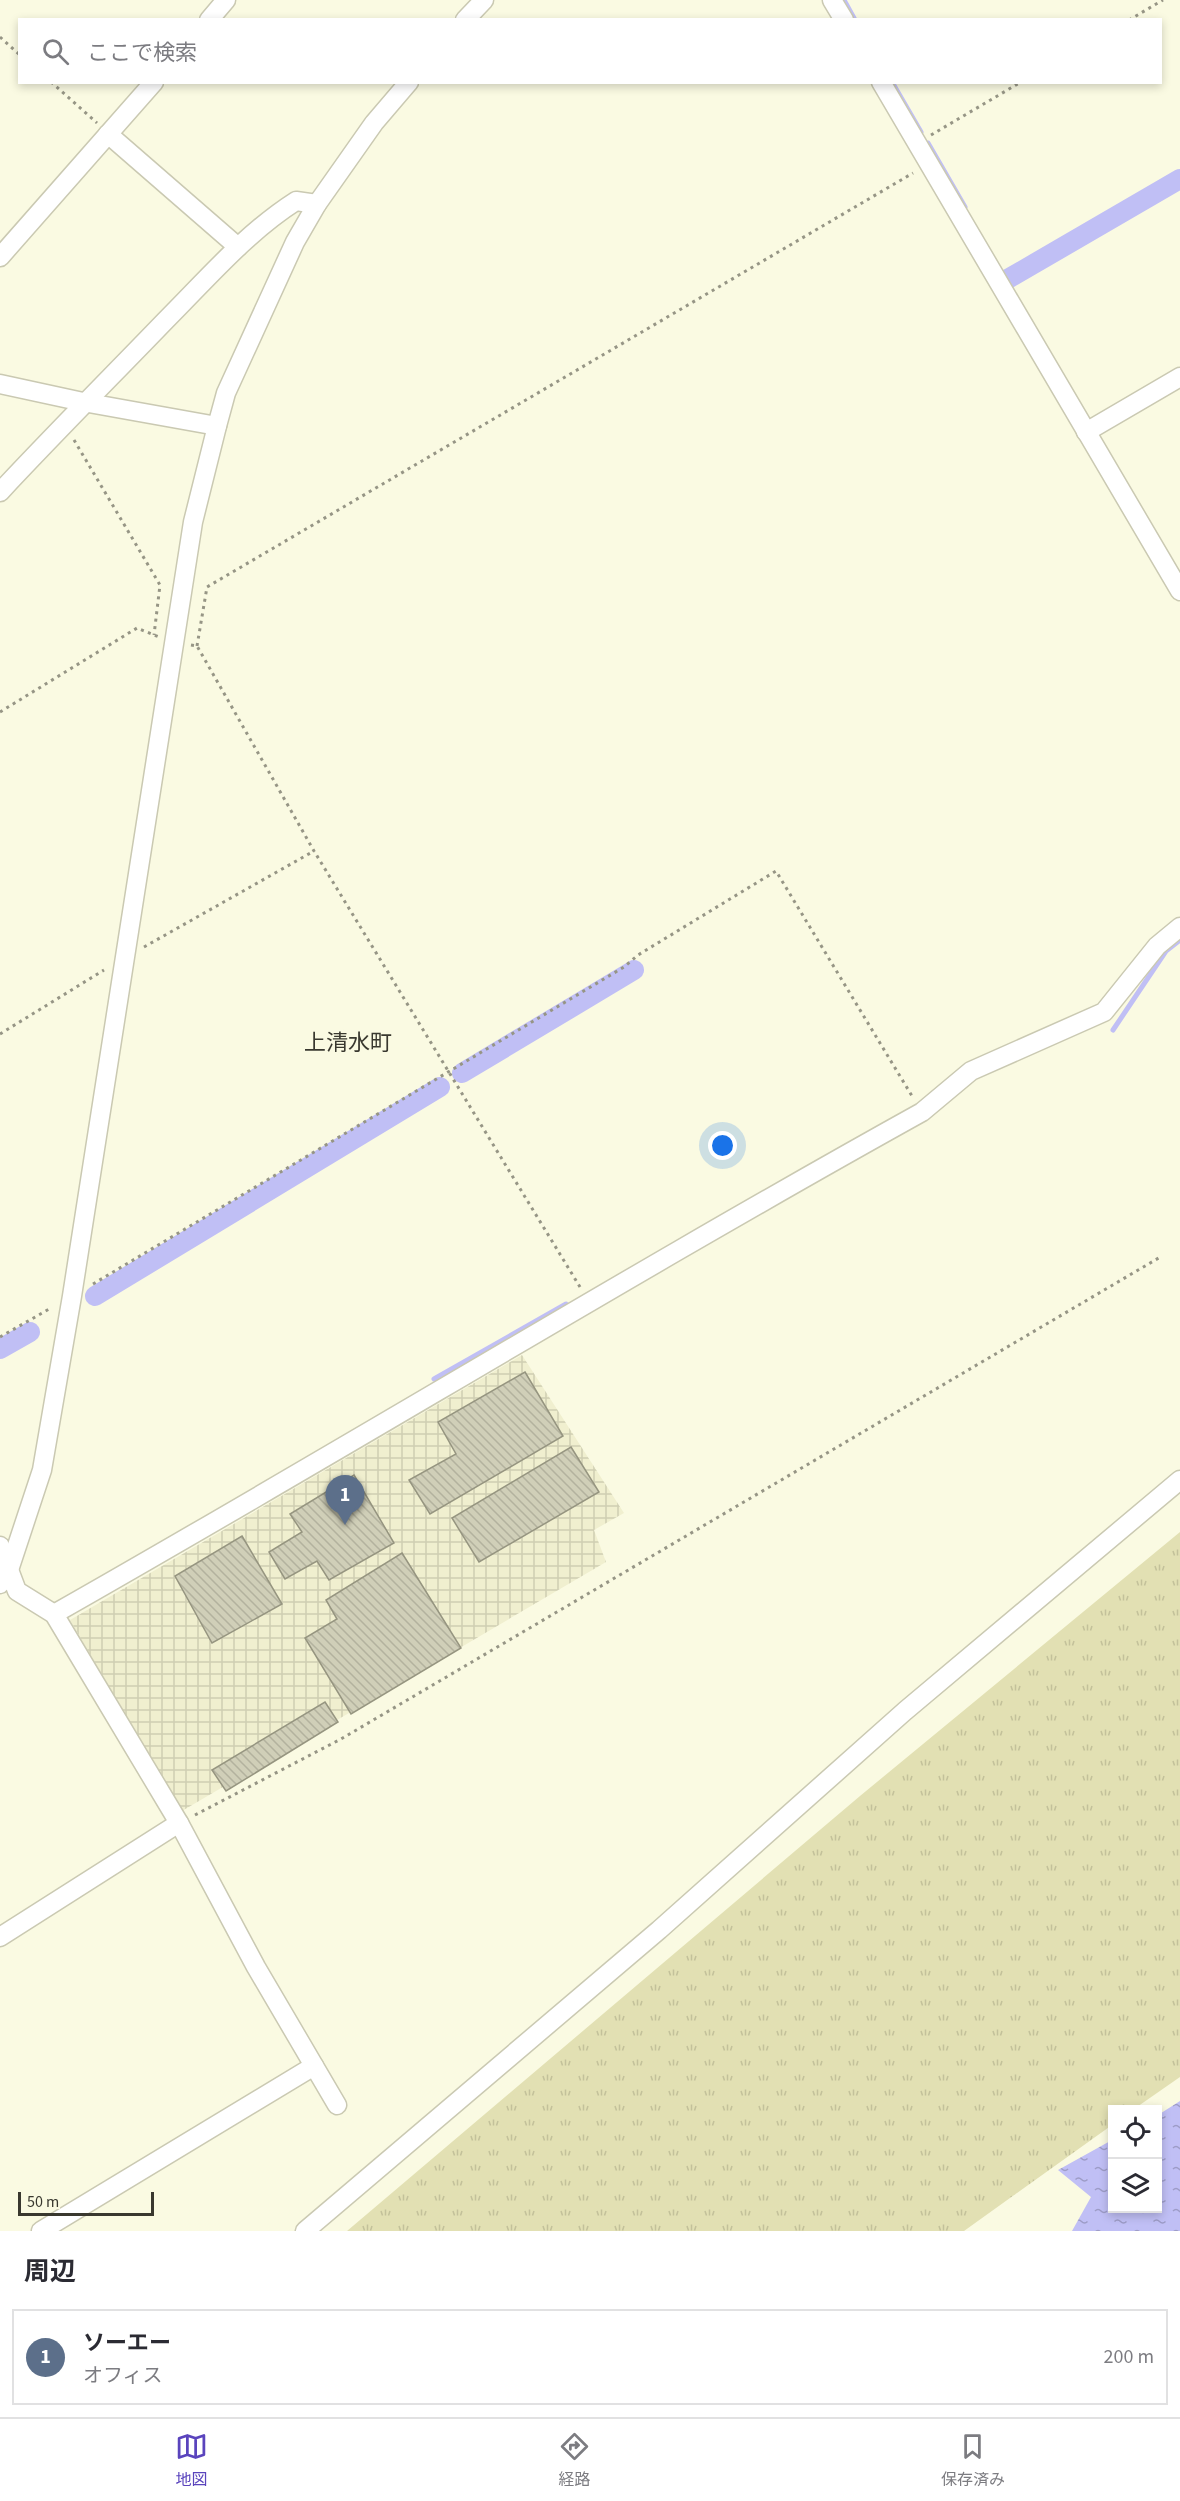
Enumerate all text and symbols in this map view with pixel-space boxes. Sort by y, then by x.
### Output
search box [18,18,1162,84]
icon: search [39,35,72,68]
text: ここで検索 [87,37,197,69]
district label: 上清水町 [304,1027,392,1059]
your location [708,1131,737,1160]
pin: 1 [326,1476,364,1525]
map controls [1108,2105,1162,2213]
button: locate [1108,2105,1162,2159]
button: layers [1108,2159,1162,2213]
scale bar [18,2189,154,2216]
text: 50 m [27,2191,59,2213]
text: 周辺 [24,2253,76,2290]
text: ソーエー [83,2327,171,2359]
text: 1 [40,2343,51,2371]
text: 200 m [1104,2343,1154,2371]
text: オフィス [83,2362,163,2390]
tab: 地図 [175,2430,208,2491]
tab: 経路 [558,2430,591,2491]
tab: 保存済み [941,2430,1005,2491]

